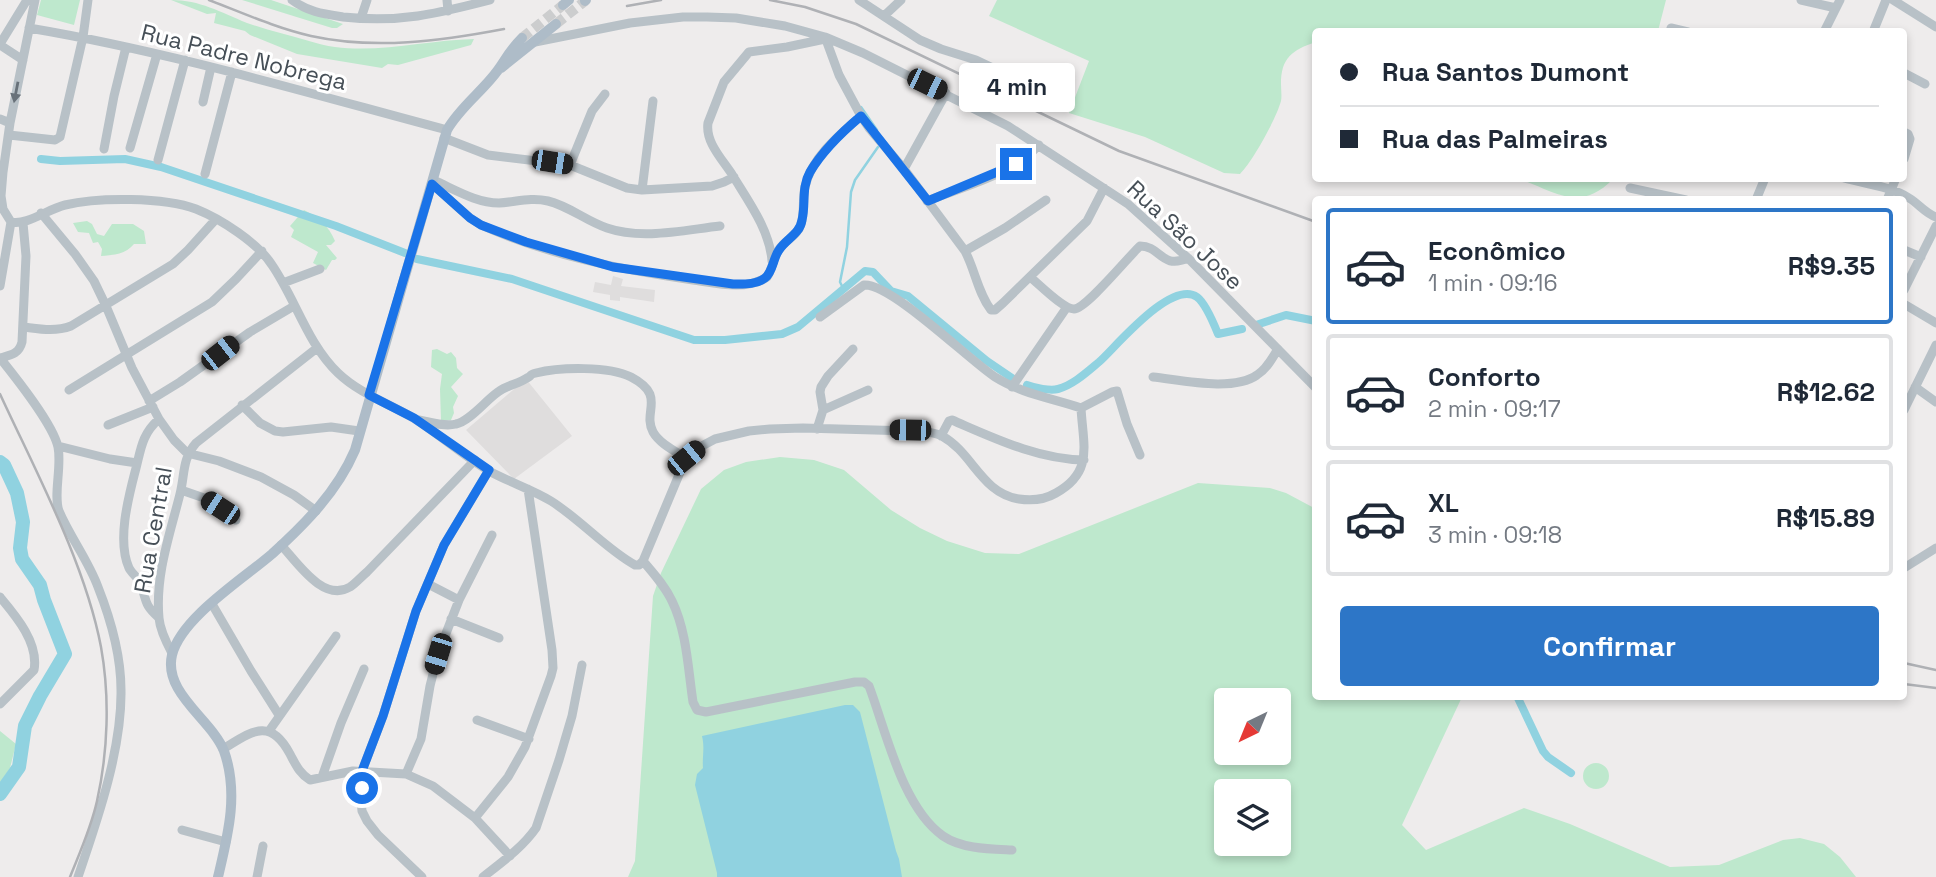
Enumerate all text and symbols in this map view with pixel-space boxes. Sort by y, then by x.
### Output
street label: Rua Padre Nobrega [138,17,350,97]
text: Rua Santos Dumont [1382,55,1629,89]
callout: 4 min [958,62,1074,111]
car [904,65,951,103]
text: 4 min [987,72,1047,102]
one-way arrow [11,81,22,103]
text: Rua das Palmeiras [1382,122,1608,156]
car [530,148,575,176]
route end [1000,148,1032,180]
street label: Rua São Jose [1121,174,1249,296]
text: Econômico [1428,234,1566,268]
icon: car [1344,235,1407,298]
text: R$9.35 [1788,249,1875,283]
text: 1 min · 09:16 [1428,268,1558,298]
car [197,332,244,374]
text: Conforto [1428,360,1541,394]
icon: car [1344,361,1407,424]
text: R$12.62 [1777,375,1875,409]
text: 2 min · 09:17 [1428,394,1561,424]
car [889,419,932,441]
car [664,437,709,479]
street label: Rua Central [127,465,179,595]
text: XL [1428,486,1459,520]
icon: car [1344,487,1407,550]
car [197,488,244,528]
text: R$15.89 [1776,501,1875,535]
text: 3 min · 09:18 [1428,520,1562,550]
button: Confirmar [1340,606,1879,686]
car [422,631,455,677]
north arrow [1214,688,1292,765]
map controls [1214,688,1291,856]
route start [346,772,378,804]
button: layers [1214,779,1291,856]

